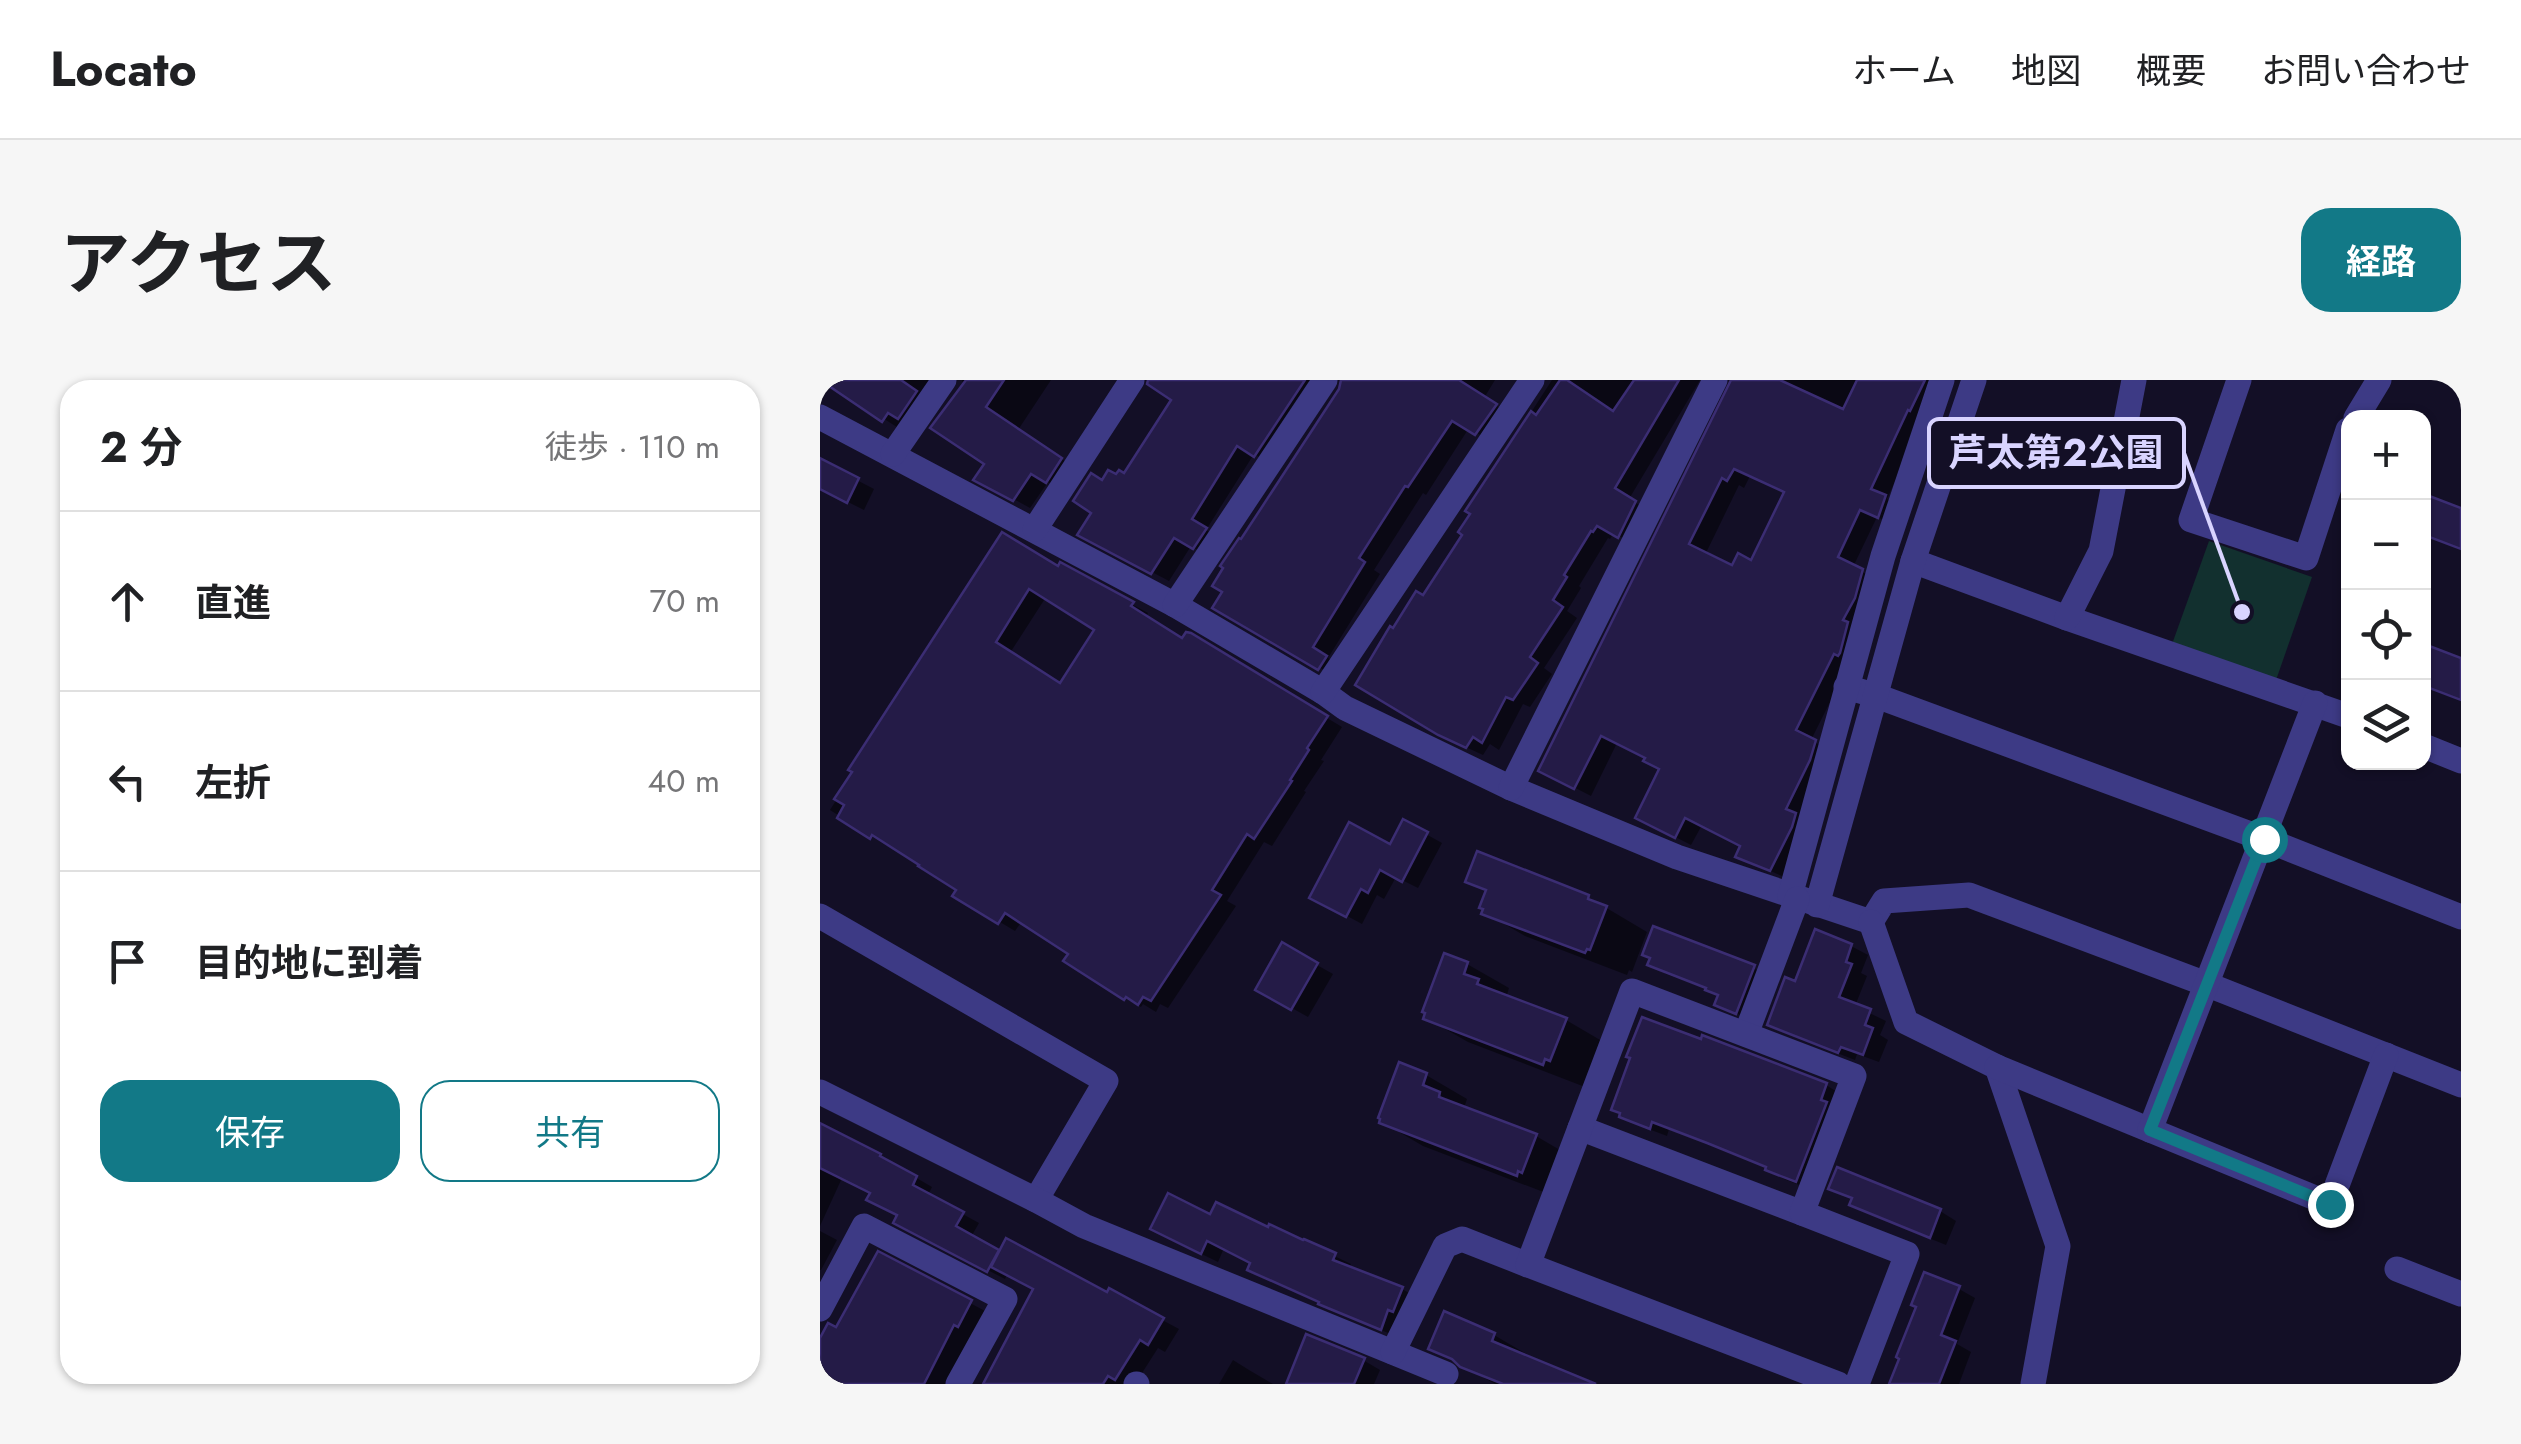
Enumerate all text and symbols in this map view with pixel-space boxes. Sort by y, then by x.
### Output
text: Locato [50,35,197,104]
text: ホーム [1852,46,1956,96]
text: 地図 [2011,46,2081,96]
text: 概要 [2136,46,2206,96]
text: お問い合わせ [2261,46,2471,96]
button: 経路 [2301,208,2461,312]
text: アクセス [60,213,337,314]
map controls [2341,410,2431,770]
button: + [2341,410,2431,500]
text: 2 分 [100,417,182,478]
callout: 芦太第2公園 [1929,419,2184,487]
text: 徒歩 · 110 m [545,424,720,470]
text: 芦太第2公園 [1949,425,2163,480]
button: − [2341,500,2431,590]
icon: ahead [100,574,155,629]
text: 直進 [195,575,271,630]
text: 70 m [649,578,720,624]
button: locate [2341,590,2431,680]
button: layers [2341,680,2431,770]
icon: left [100,754,155,809]
text: 左折 [195,755,271,810]
text: 40 m [648,758,720,804]
route start [2242,817,2288,863]
icon: arrive [100,934,155,989]
text: 目的地に到着 [195,935,423,990]
button: 保存 [100,1080,400,1182]
button: 共有 [420,1080,720,1182]
route end [2308,1182,2354,1228]

